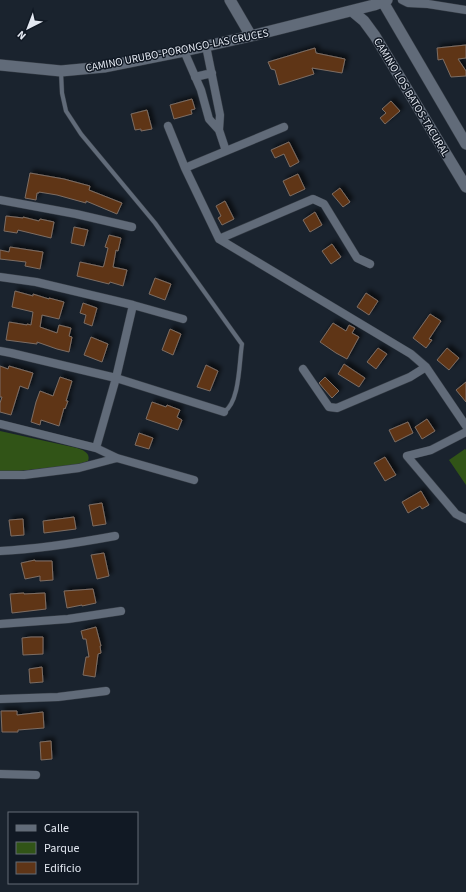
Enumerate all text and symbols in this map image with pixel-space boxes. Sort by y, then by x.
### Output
north arrow [8,8,48,48]
street label: CAMINO URUBO-PORONGO-LAS CRUCES [84,25,270,76]
text: N [14,27,29,43]
street label: CAMINO LOS BATOS-TACURAL [370,35,453,160]
legend [8,812,138,884]
text: Calle [44,820,69,837]
text: Parque [44,840,80,857]
text: Edificio [44,860,81,877]

